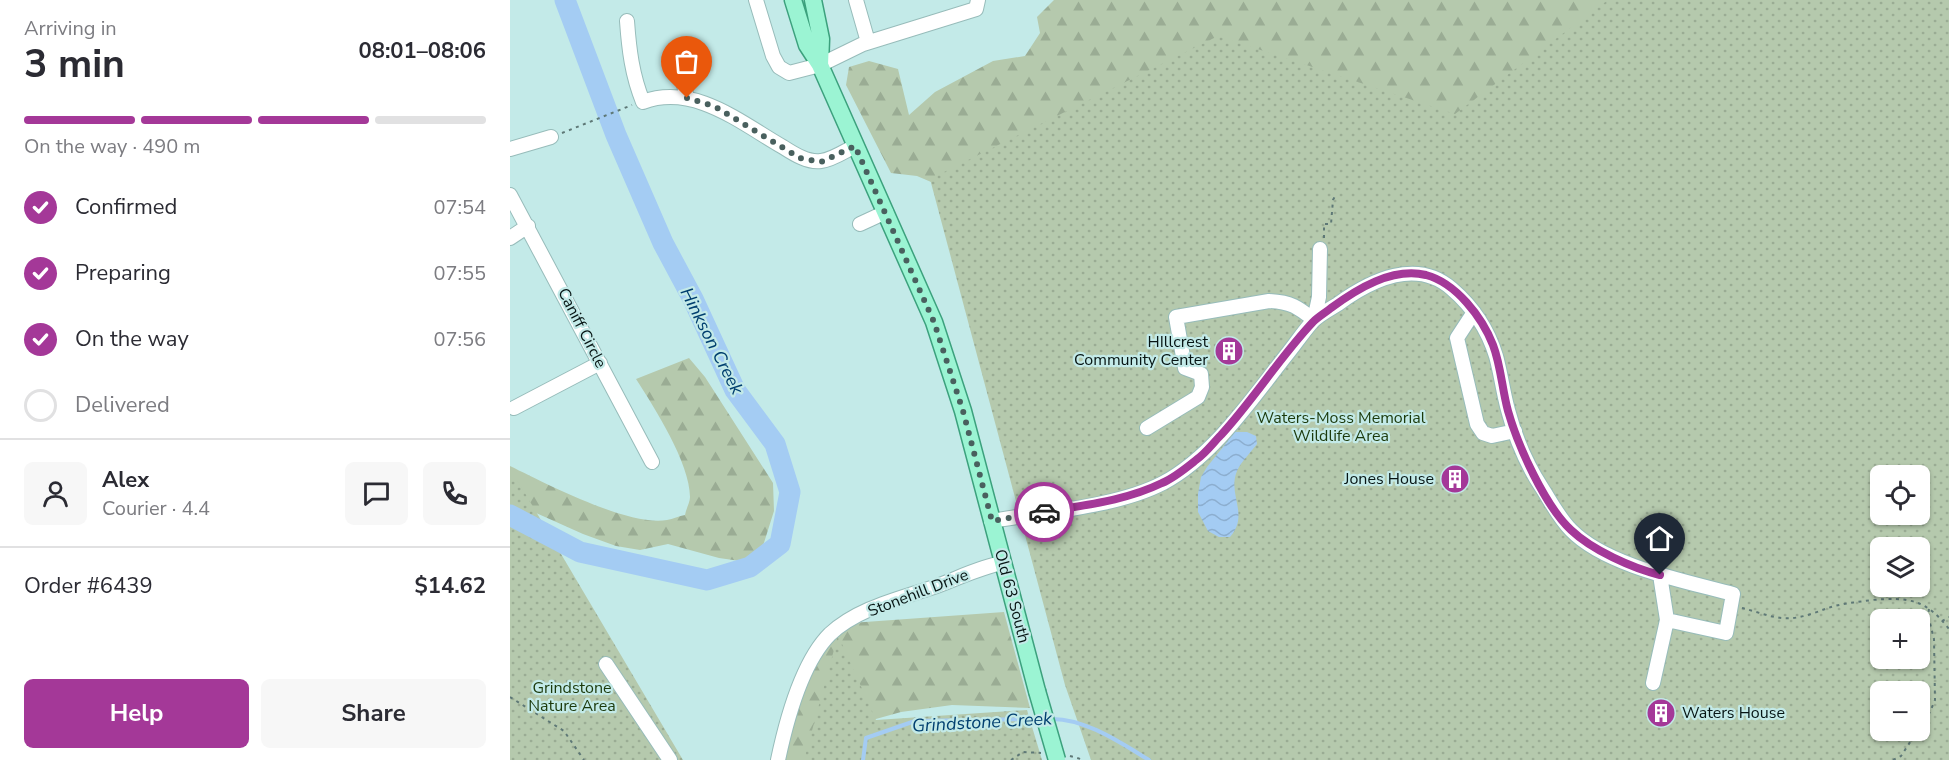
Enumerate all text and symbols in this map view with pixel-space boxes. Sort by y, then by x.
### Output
text: Arriving in [24,15,117,42]
text: 08:01–08:06 [358,36,486,66]
pin [661,36,712,98]
text: 3 min [24,38,125,91]
icon: bag [670,45,703,78]
text: On the way · 490 m [24,133,200,160]
icon: check [24,191,57,224]
text: Confirmed [75,192,177,222]
text: 07:54 [433,194,486,221]
icon: check [24,257,57,290]
text: Preparing [75,258,171,288]
text: 07:55 [433,260,486,287]
water label: Hinkson Creek [675,283,750,399]
street label: Caniff Circle [552,284,612,372]
icon: check [24,323,57,356]
text: On the way [75,324,189,354]
text: 07:56 [433,326,486,353]
place label: HIllcrest Community Center [1074,331,1208,371]
building icon: HIllcrest Community Center [1213,335,1245,367]
text: Delivered [75,390,170,420]
park label: Waters-Moss Memorial Wildlife Area [1257,407,1426,447]
button: person [24,462,87,525]
button: chat [345,462,408,525]
button: phone [423,462,486,525]
building icon: Jones House [1439,463,1471,495]
text: Alex [102,465,149,495]
map controls [1870,465,1930,741]
button: locate [1870,465,1930,525]
place label: Jones House [1343,468,1434,490]
courier [1014,482,1074,542]
text: Courier · 4.4 [102,495,210,522]
icon: car [1028,496,1061,529]
pin [1634,513,1685,575]
icon: home [1643,522,1676,555]
button: layers [1870,537,1930,597]
street label: Old 63 South [989,547,1035,645]
street label: Stonehill Drive [864,564,972,622]
text: Order #6439 [24,571,153,601]
text: $14.62 [415,571,486,601]
button: + [1870,609,1930,669]
park label: Grindstone Nature Area [528,677,616,717]
button: Help [24,679,249,748]
button: Share [261,679,486,748]
button: − [1870,681,1930,741]
building icon: Waters House [1645,697,1677,729]
place label: Waters House [1682,702,1785,724]
water label: Grindstone Creek [911,706,1054,738]

